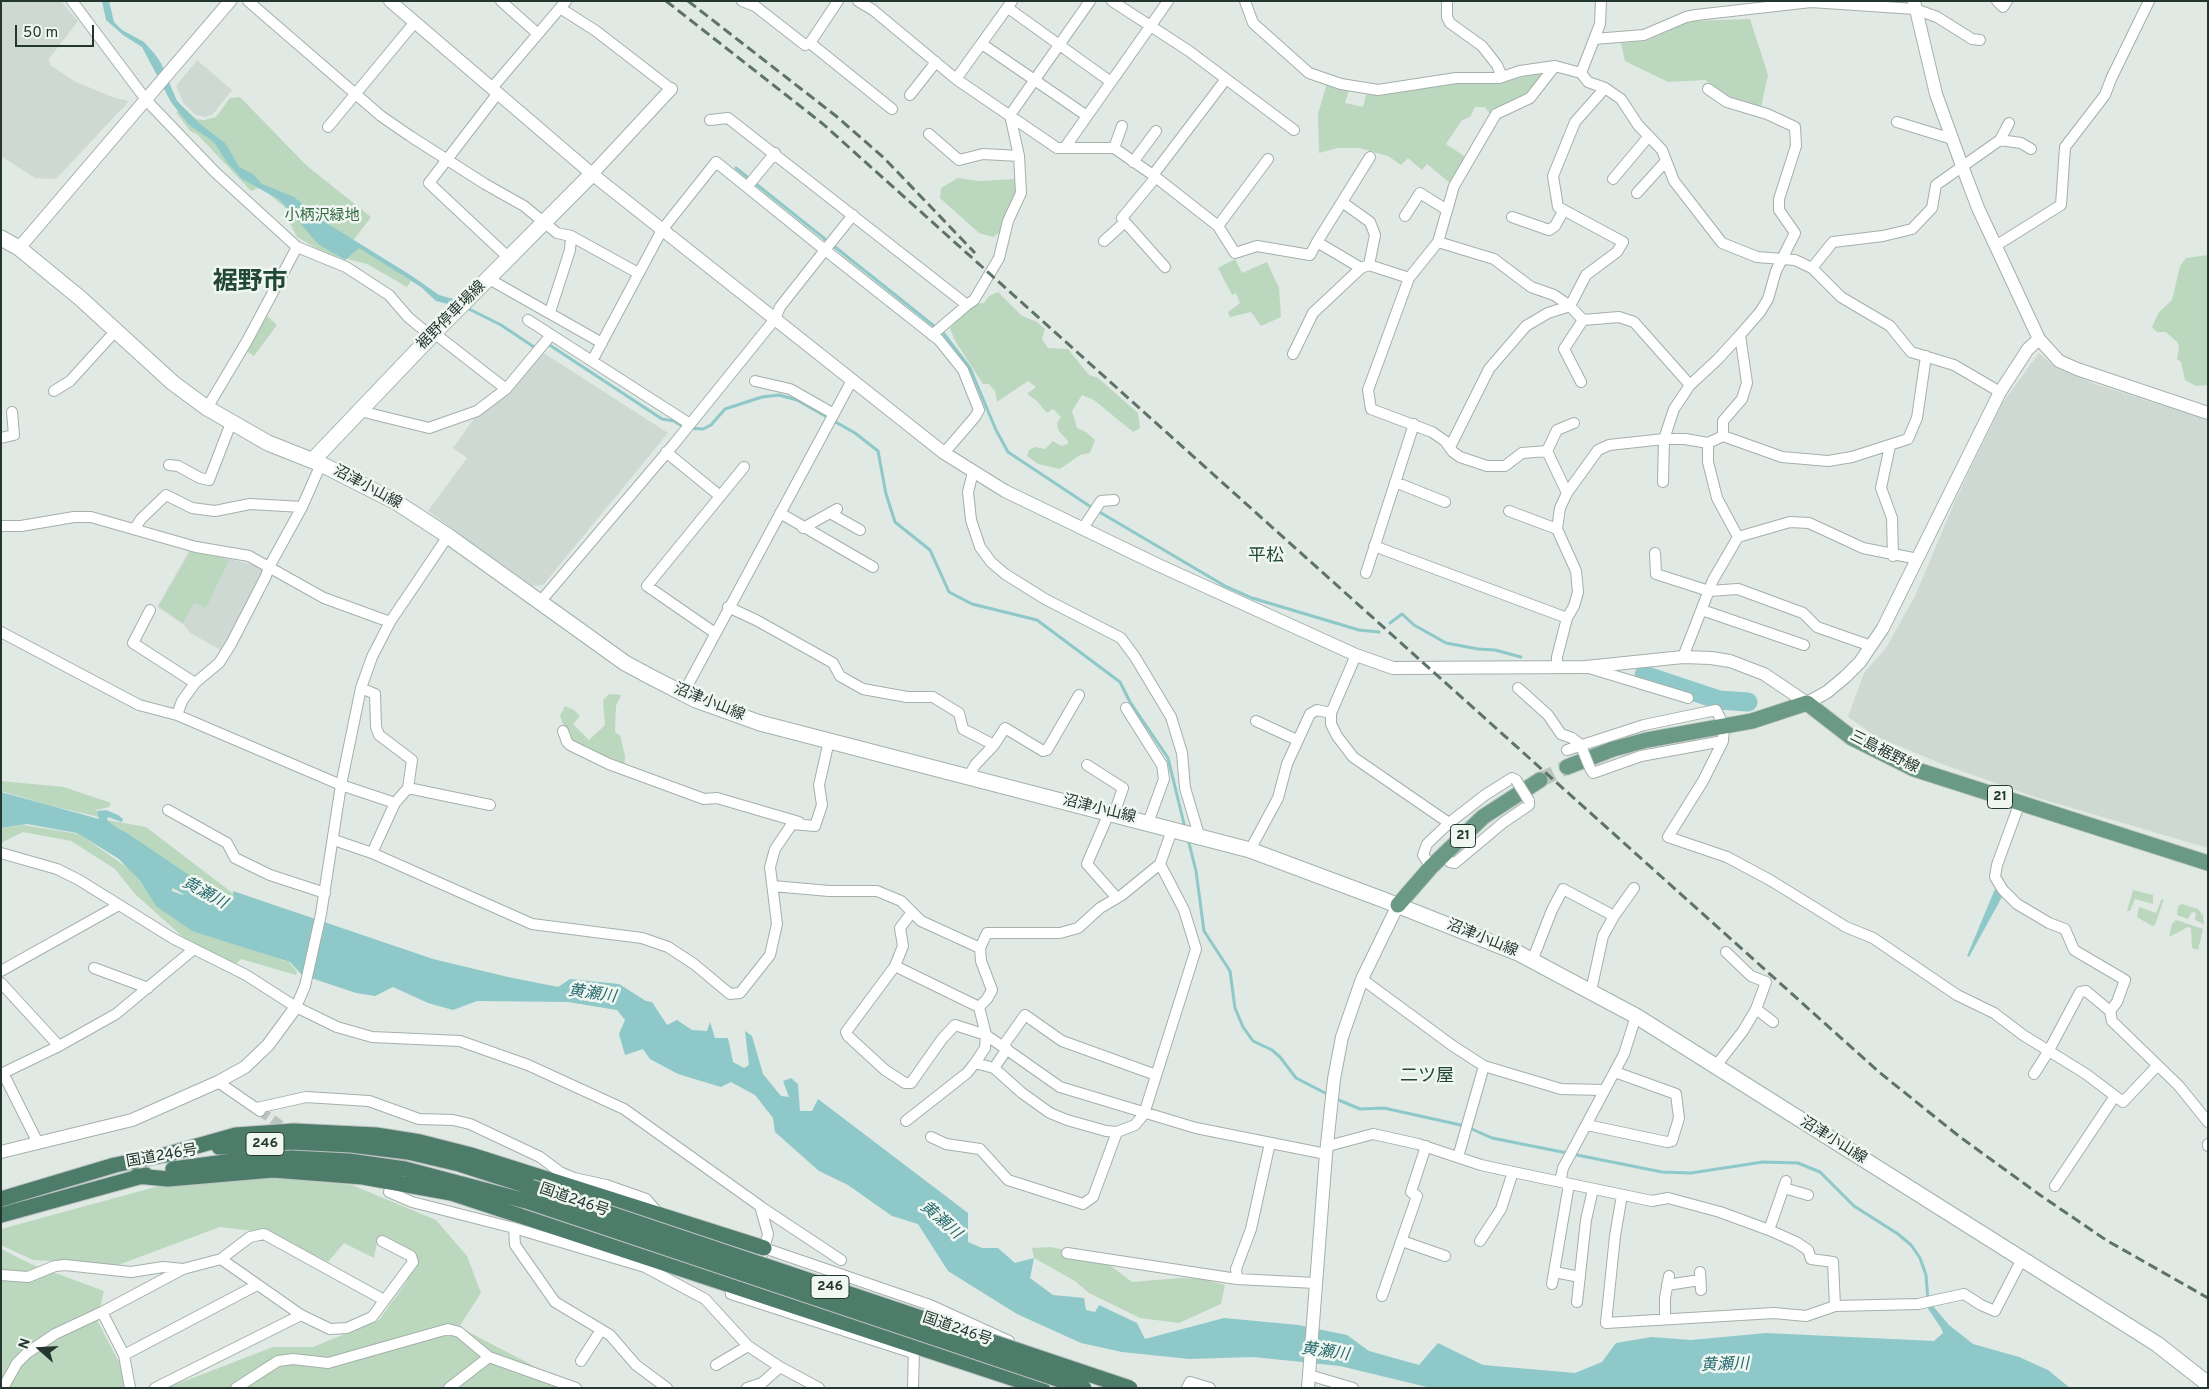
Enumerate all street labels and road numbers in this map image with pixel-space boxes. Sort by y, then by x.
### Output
street label: 裾野停車場線 [414,278,490,354]
street label: 沼津小山線 [330,462,404,514]
street label: 沼津小山線 [671,681,747,725]
street label: 三島裾野線 [1847,728,1921,778]
road number: 21 [1988,786,2012,809]
street label: 沼津小山線 [1060,792,1138,828]
road number: 21 [1450,824,1476,848]
street label: 沼津小山線 [1444,917,1520,961]
street label: 沼津小山線 [1796,1113,1870,1169]
road number: 246 [246,1132,284,1156]
street label: 国道246号 [125,1142,199,1172]
street label: 国道246号 [537,1181,611,1221]
road number: 246 [811,1275,849,1298]
street label: 国道246号 [920,1310,994,1350]

